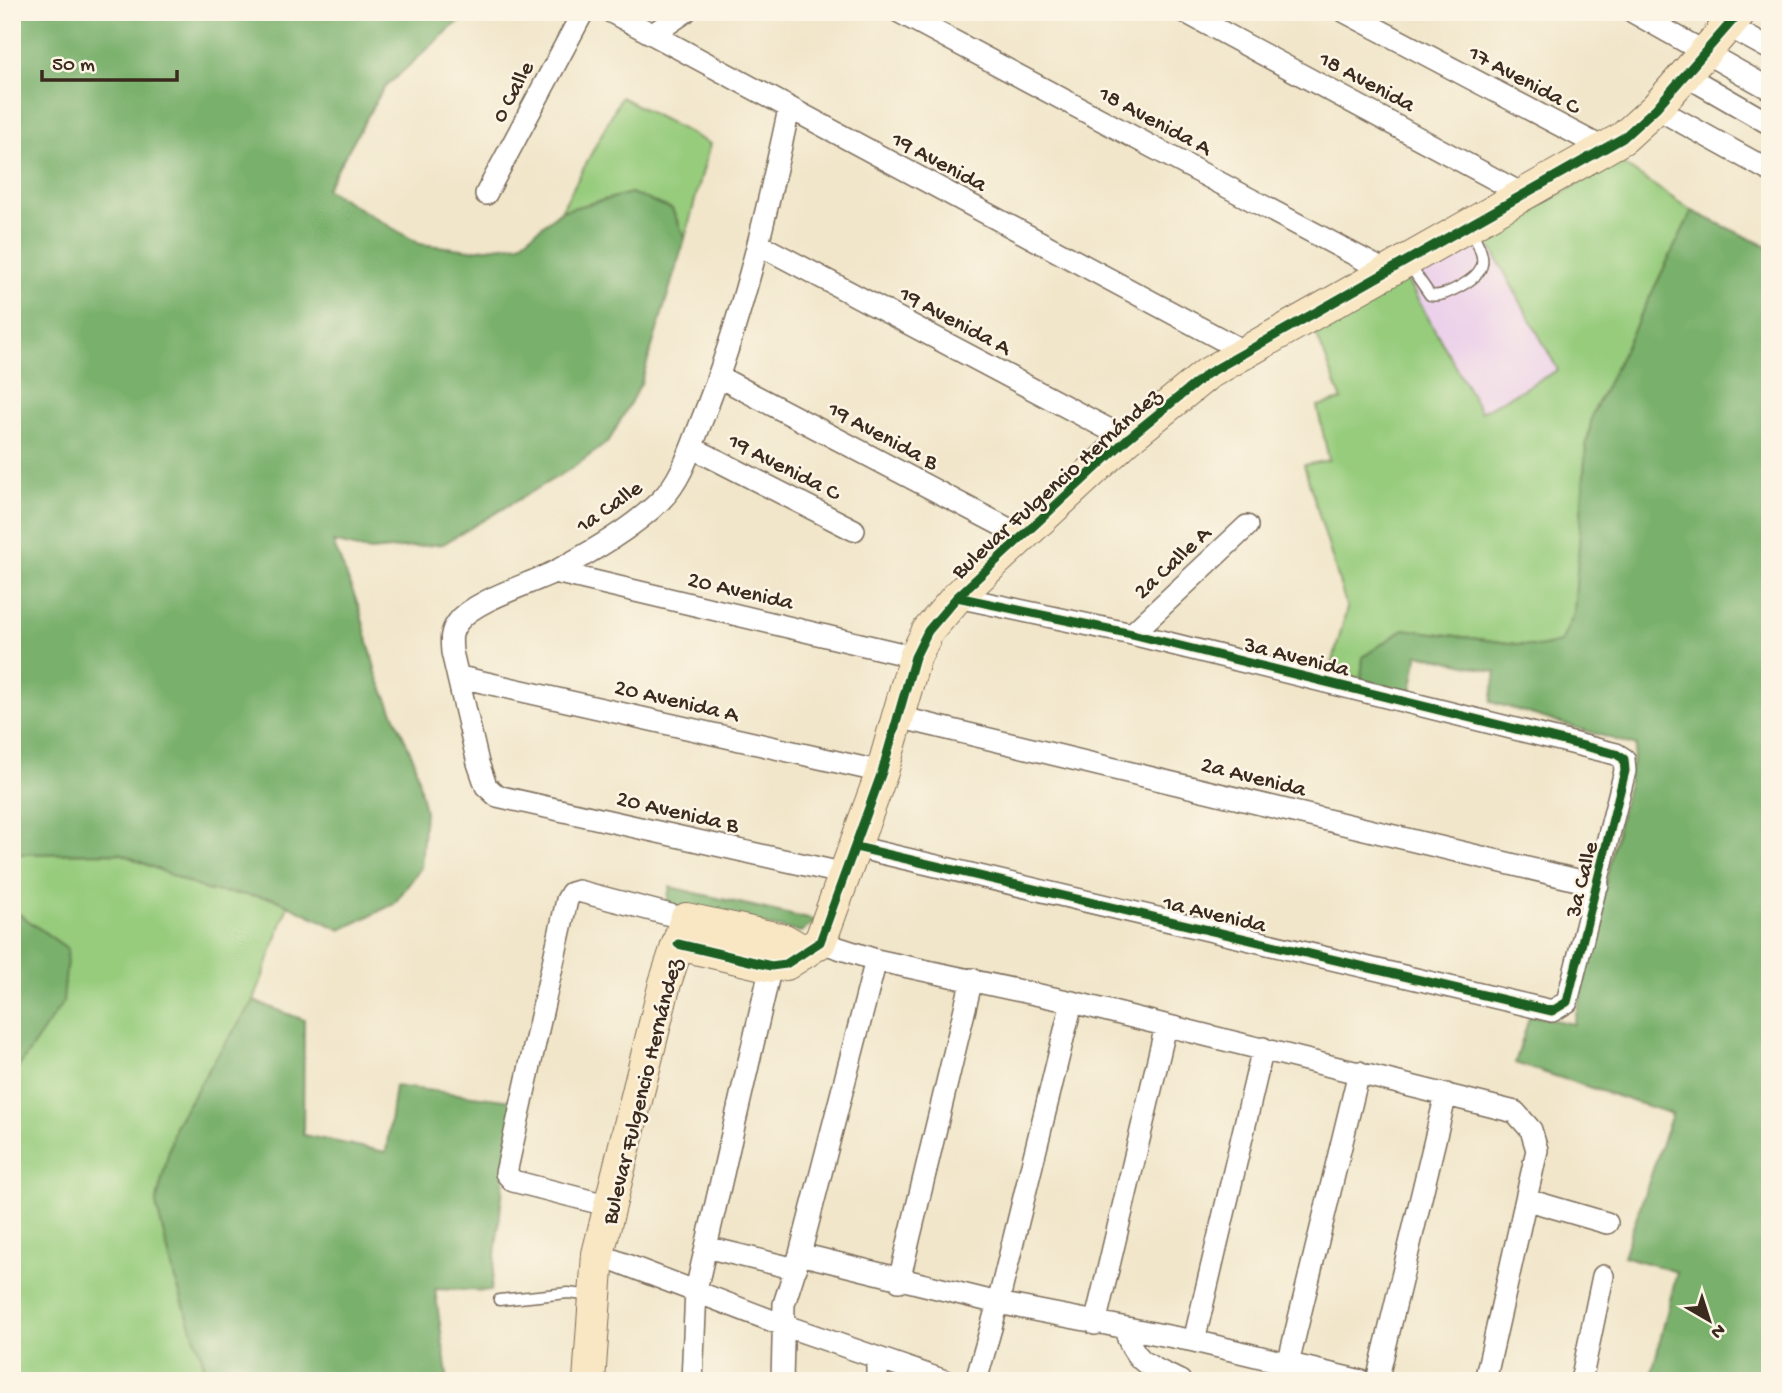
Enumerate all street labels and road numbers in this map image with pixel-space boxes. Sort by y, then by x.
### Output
street label: 17 Avenida C [1462,40,1585,122]
street label: 18 Avenida [1313,46,1420,120]
street label: 0 Calle [487,56,542,128]
street label: 18 Avenida A [1092,81,1217,164]
street label: 19 Avenida [885,126,992,200]
street label: 19 Avenida A [893,281,1016,364]
street label: Bulevar Fulgencio Hernández [946,383,1168,587]
street label: 19 Avenida B [822,396,943,478]
street label: 19 Avenida C [722,428,845,509]
street label: 1a Calle [571,475,649,541]
street label: 2a Calle A [1129,520,1219,606]
street label: 20 Avenida [685,567,797,618]
street label: 3a Avenida [1240,632,1353,685]
street label: 20 Avenida A [612,675,742,730]
street label: 2a Avenida [1198,752,1310,805]
street label: 20 Avenida B [613,786,742,841]
street label: 3a Calle [1561,838,1606,922]
street label: 1a Avenida [1159,890,1270,941]
street label: Bulevar Fulgencio Hernández [597,955,690,1229]

